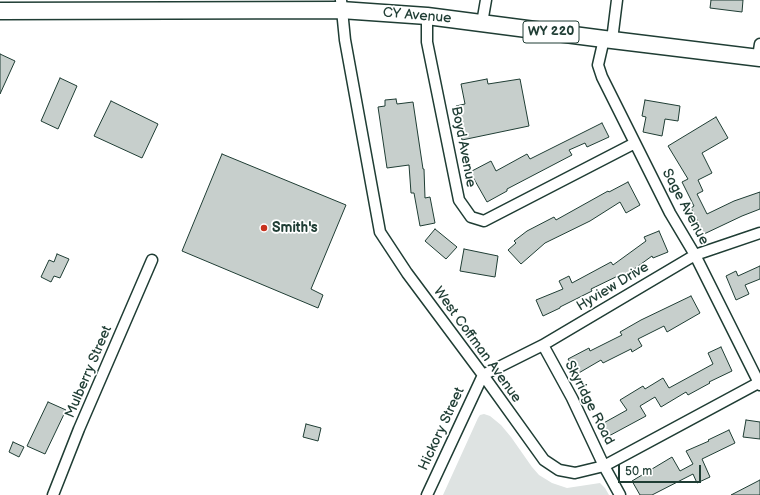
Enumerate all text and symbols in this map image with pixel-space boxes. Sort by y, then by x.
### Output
street label: CY Avenue [382,5,452,27]
road number: WY 220 [523,21,579,43]
street label: Boyd Avenue [447,105,479,189]
street label: Sage Avenue [658,166,712,248]
place label: Smith's [272,220,318,236]
marker: Smith's [259,223,269,233]
street label: Hyview Drive [574,259,652,315]
street label: West Coffman Avenue [429,284,525,406]
street label: Mulberry Street [62,323,116,421]
street label: Skyridge Road [561,358,617,448]
street label: Hickory Street [415,385,469,473]
scale bar [620,457,703,483]
text: 50 m [625,464,652,479]

